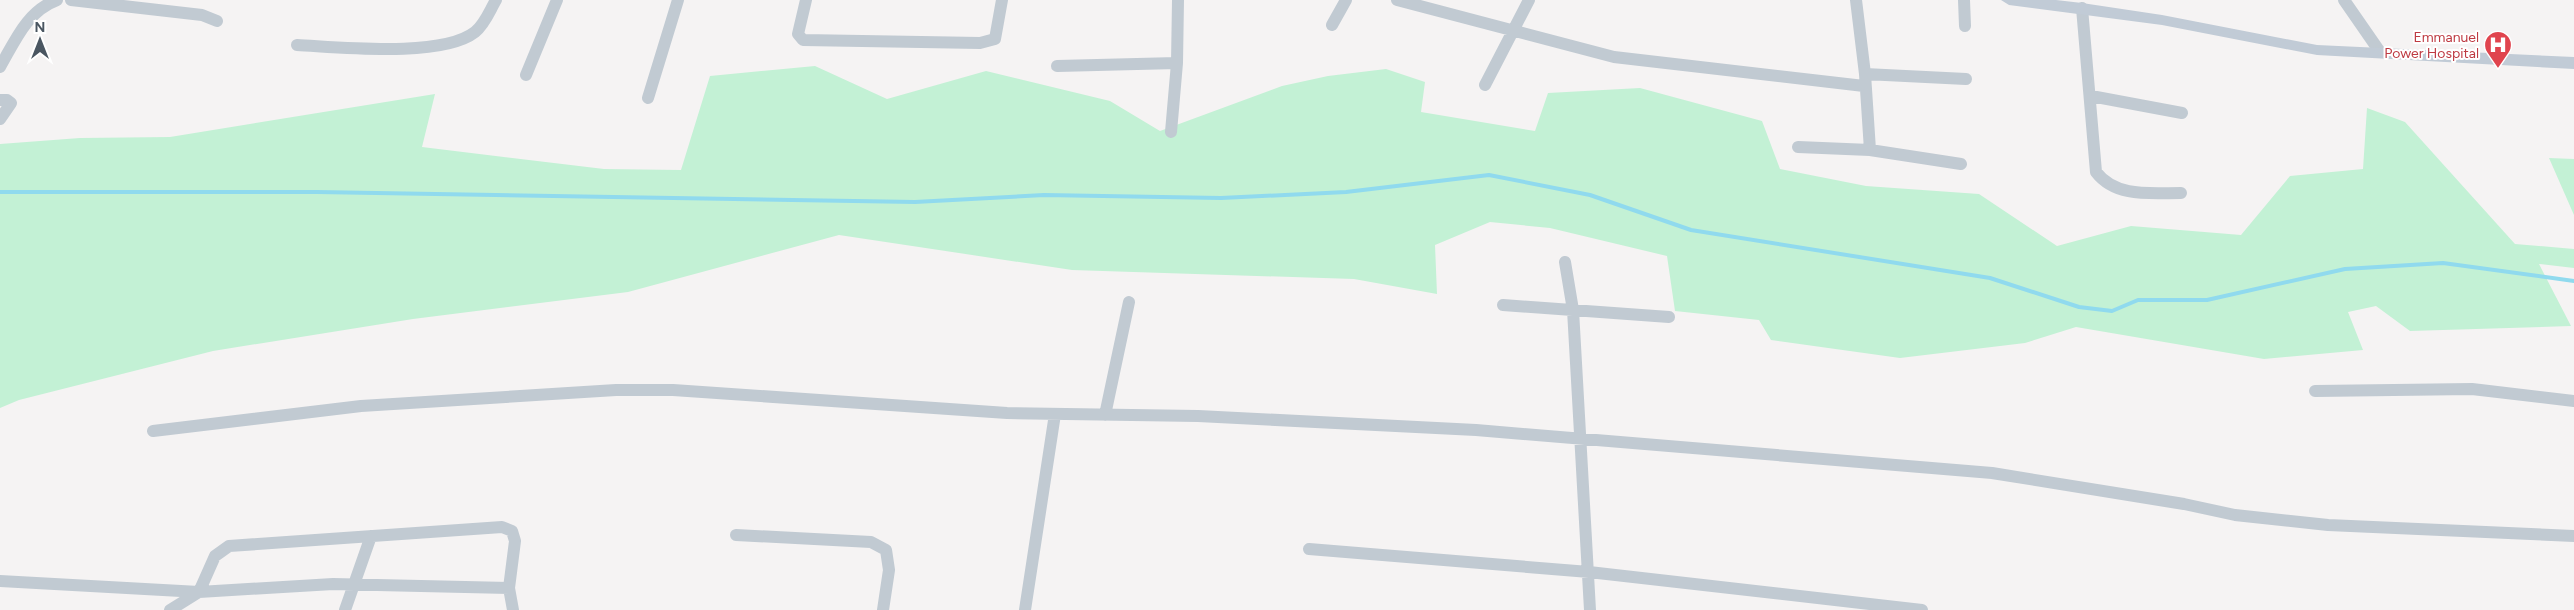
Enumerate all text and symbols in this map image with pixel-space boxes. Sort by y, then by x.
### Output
north arrow [15,15,65,65]
text: N [35,19,45,36]
place label: Emmanuel Power Hospital [2384,29,2479,62]
hospital icon: Emmanuel Power Hospital [2483,30,2513,69]

